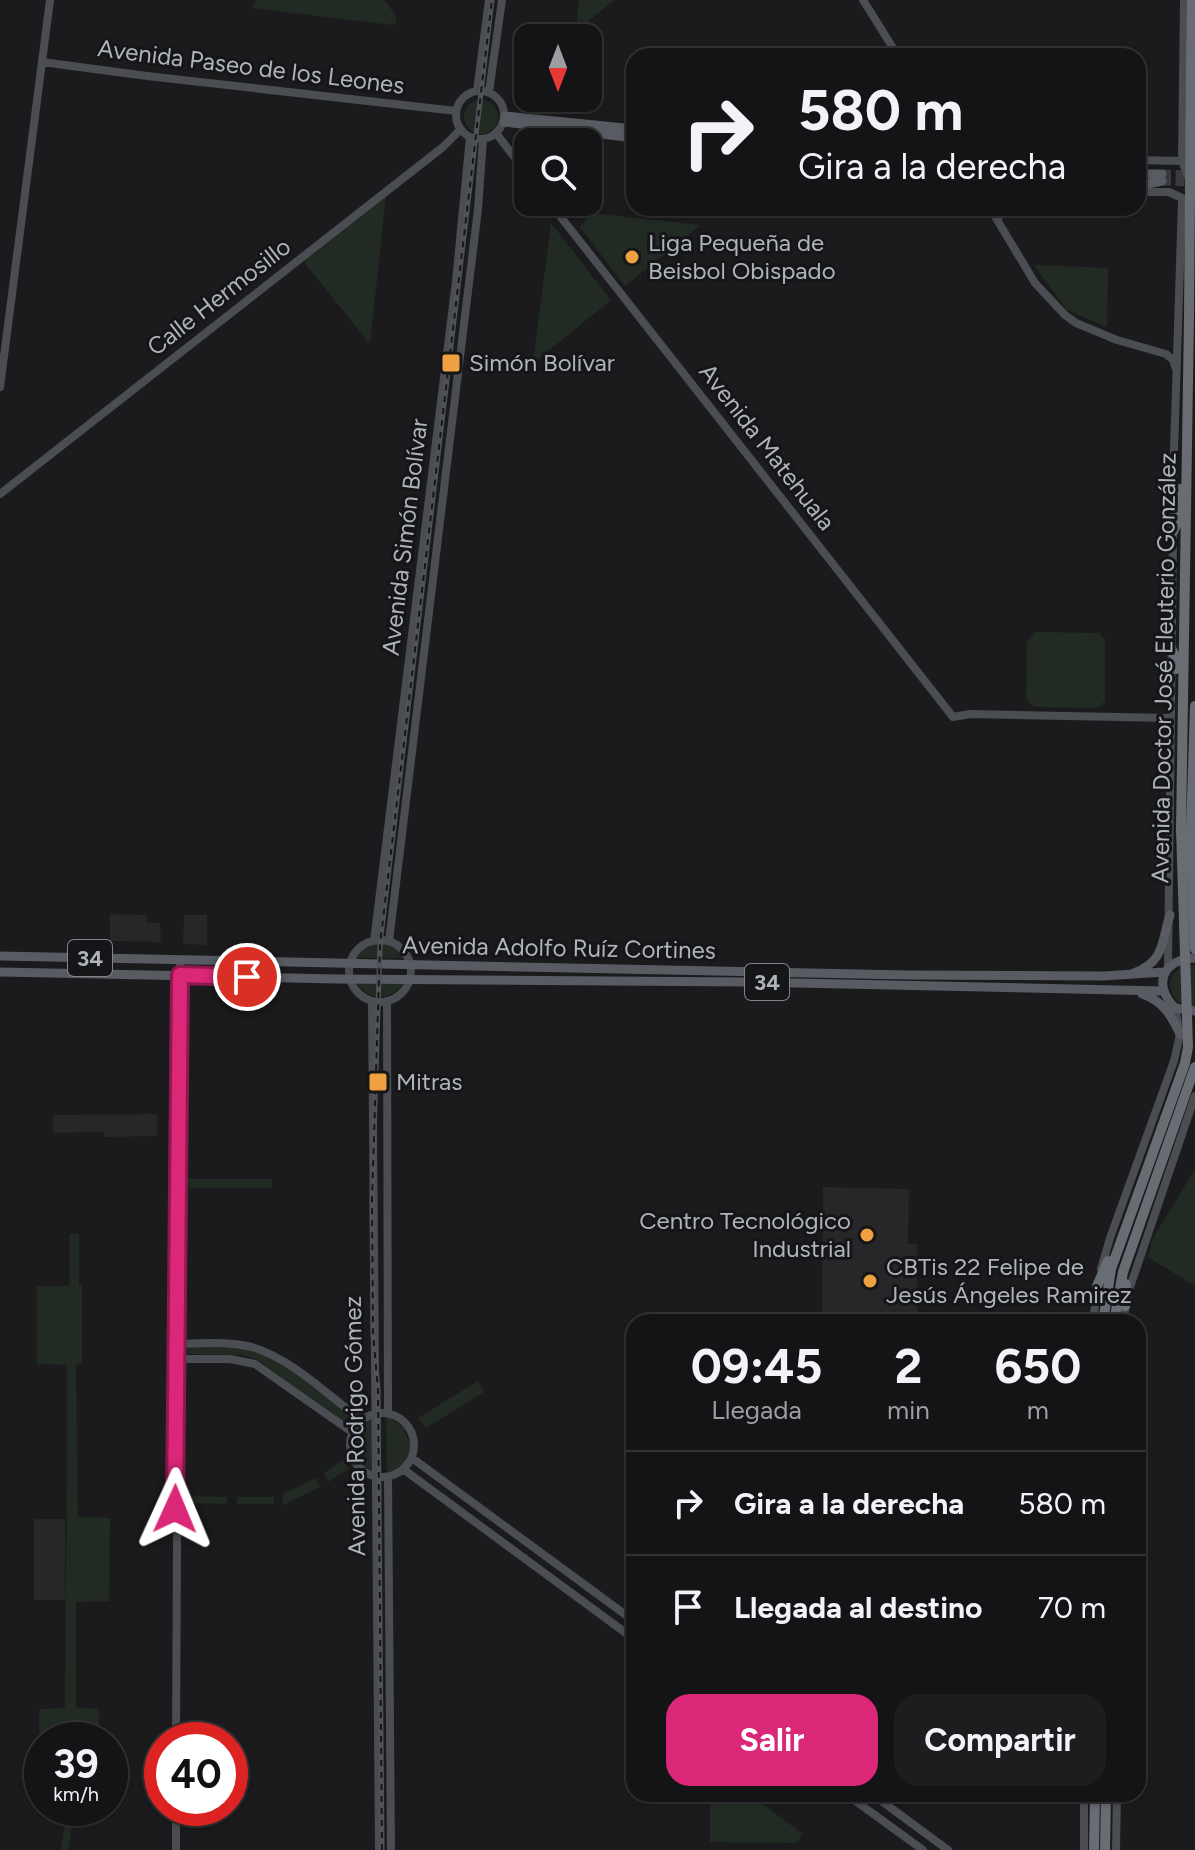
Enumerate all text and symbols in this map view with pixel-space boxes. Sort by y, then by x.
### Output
north arrow [514,24,602,112]
map controls [514,24,602,216]
street label: Avenida Paseo de los Leones [96,33,406,100]
text: 580 m [798,77,963,144]
icon: right [666,80,770,184]
button: search [514,128,602,216]
text: Gira a la derecha [798,145,1066,188]
place label: Liga Pequeña de Beisbol Obispado [648,228,836,285]
street label: Calle Hermosillo [141,232,296,362]
marker: Liga Pequeña de Beisbol Obispado [623,248,641,266]
place label: Simón Bolívar [469,348,615,377]
marker: Simón Bolívar [440,352,462,374]
street label: Avenida Matehuala [693,358,842,536]
street label: Avenida Simón Bolívar [376,417,433,657]
street label: Avenida Doctor José Eleuterio González [1145,452,1182,884]
street label: Avenida Adolfo Ruíz Cortines [402,930,716,965]
road number: 34 [68,940,112,976]
pin [213,943,281,1011]
icon: arrive [225,955,269,999]
road number: 34 [745,964,789,1000]
place label: Mitras [396,1067,462,1096]
marker: Mitras [367,1071,389,1093]
place label: Centro Tecnológico Industrial [639,1206,851,1263]
marker: Centro Tecnológico Industrial [858,1226,876,1244]
place label: CBTis 22 Felipe de Jesús Ángeles Ramirez [886,1252,1132,1309]
marker: CBTis 22 Felipe de Jesús Ángeles Ramirez [861,1272,879,1290]
street label: Avenida Rodrigo Gómez [338,1295,371,1557]
text: 09:45 [691,1337,822,1395]
text: 2 [895,1337,922,1395]
text: 650 [994,1337,1081,1395]
text: Llegada [711,1394,802,1426]
text: min [887,1394,930,1426]
text: m [1027,1394,1049,1426]
position arrow [133,1467,217,1551]
icon: right [666,1481,710,1525]
text: Gira a la derecha [734,1485,964,1522]
text: 580 m [1018,1485,1106,1522]
icon: arrive [666,1585,710,1629]
text: Llegada al destino [734,1589,982,1626]
text: 70 m [1038,1589,1106,1626]
button: Salir [666,1694,878,1786]
button: Compartir [894,1694,1106,1786]
speed limit sign: 40 [144,1722,248,1826]
text: 39 [53,1740,99,1788]
text: km/h [53,1782,99,1806]

